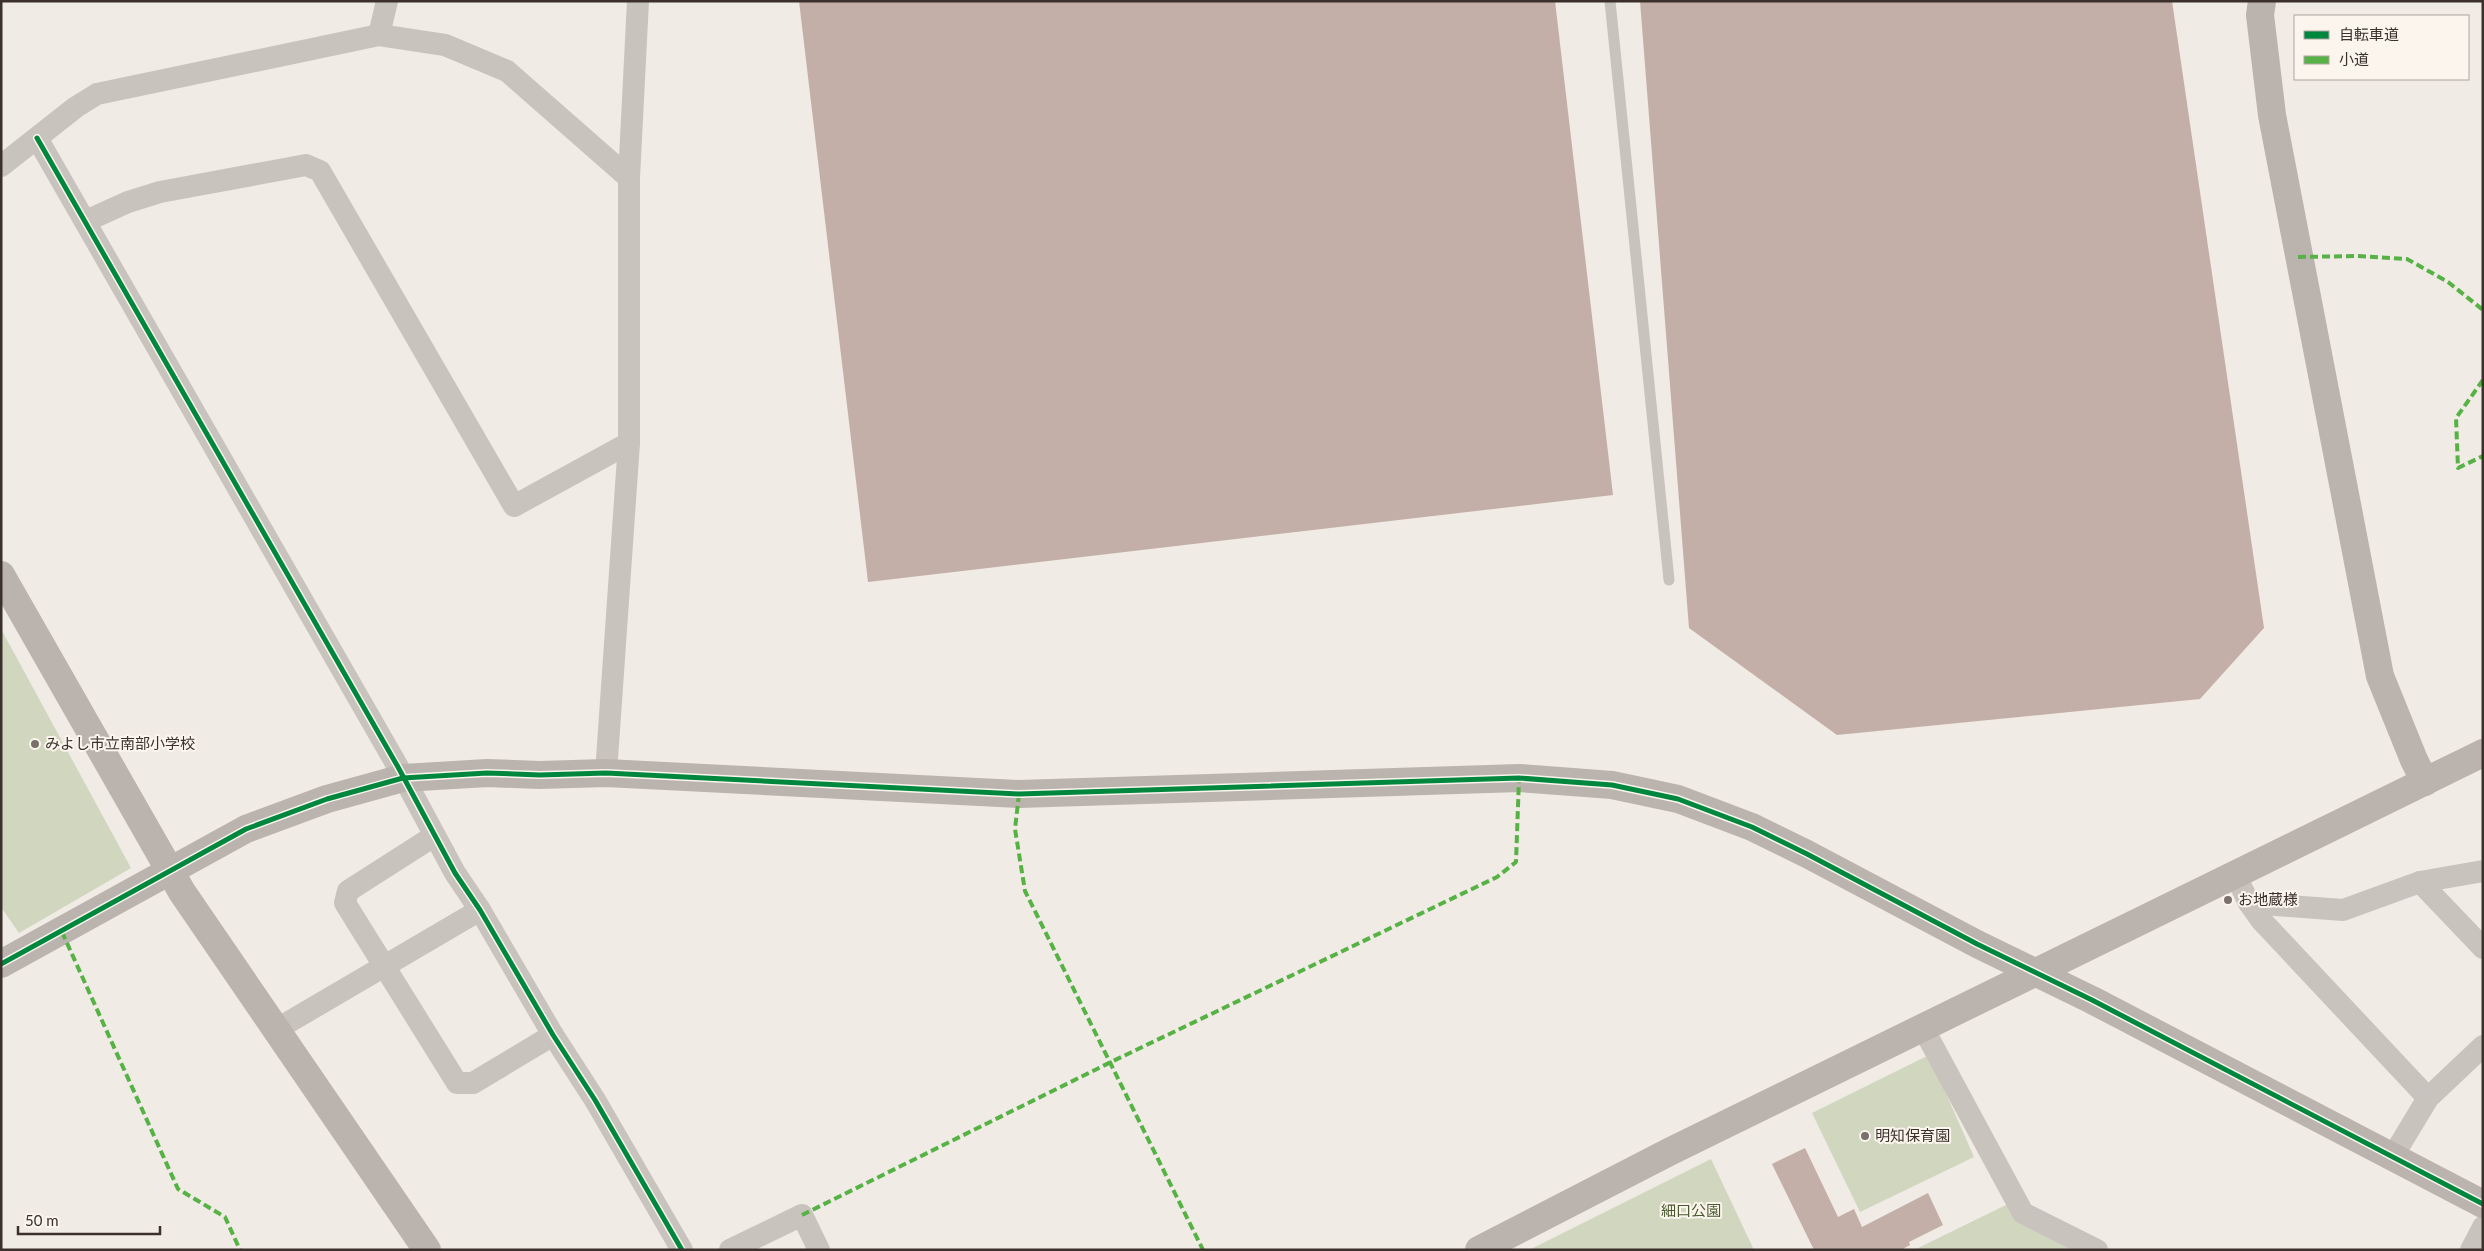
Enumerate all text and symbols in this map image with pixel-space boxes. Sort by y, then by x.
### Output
legend [2294,15,2469,80]
text: 自転車道 [2339,25,2399,43]
text: 小道 [2339,50,2369,68]
place label: みよし市立南部小学校 [45,734,195,752]
marker: みよし市立南部小学校 [29,738,41,750]
place label: お地蔵様 [2238,890,2298,908]
marker: お地蔵様 [2222,894,2234,906]
place label: 明知保育園 [1875,1126,1950,1144]
marker: 明知保育園 [1859,1130,1871,1142]
park label: 細口公園 [1661,1201,1721,1219]
scale bar [18,1204,160,1236]
text: 50 m [25,1211,59,1229]

